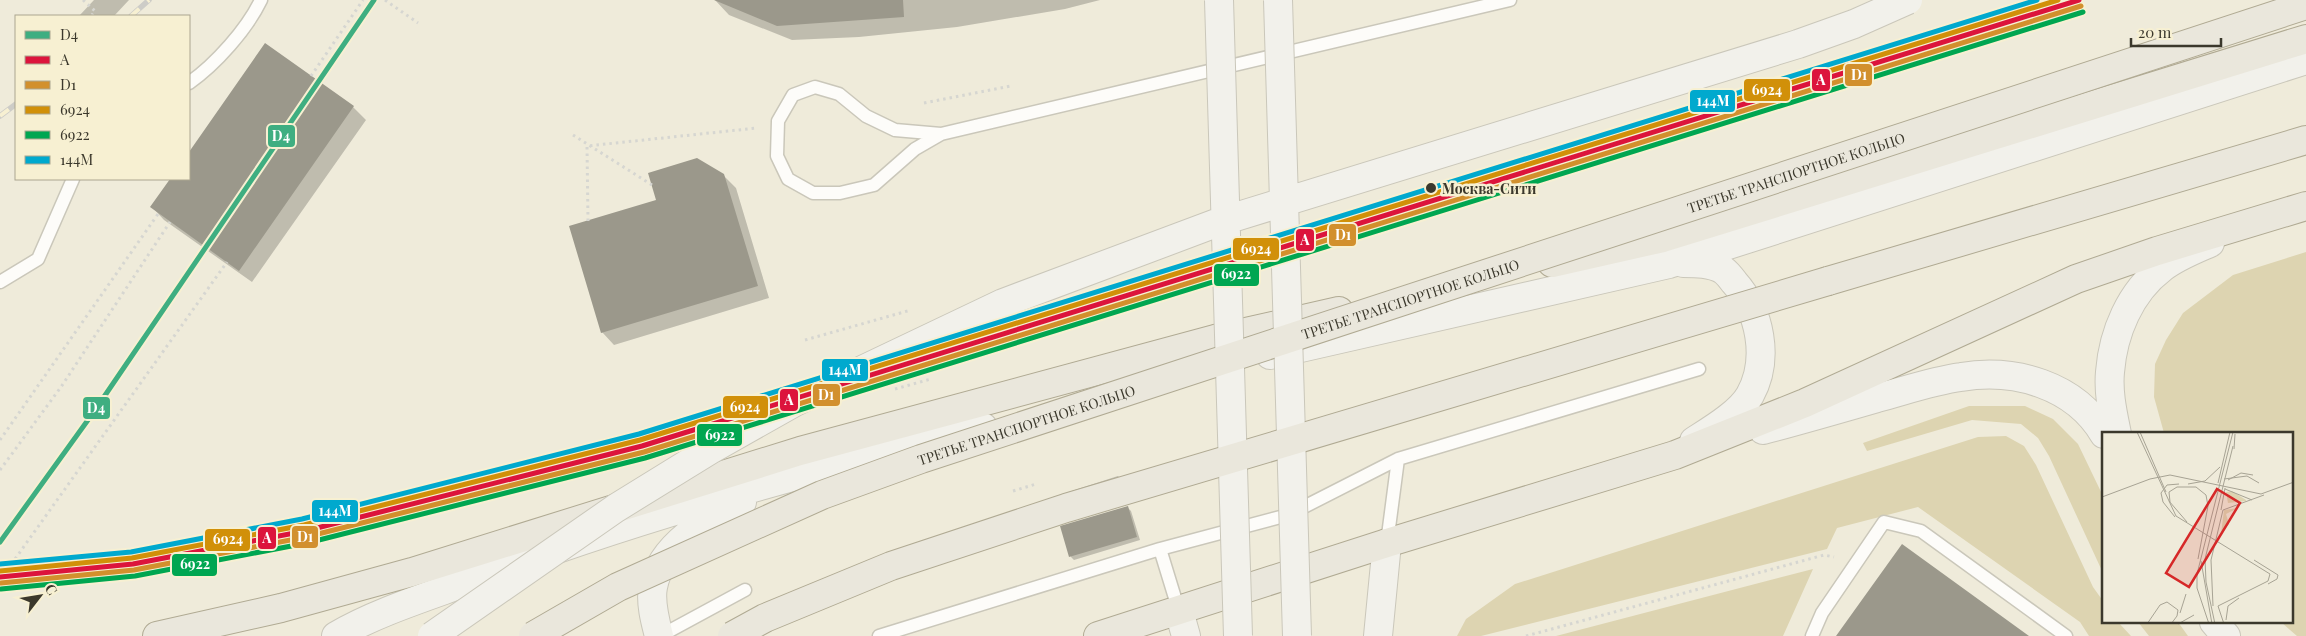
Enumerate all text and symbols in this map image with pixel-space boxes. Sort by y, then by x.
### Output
legend [15,15,190,180]
scale bar [2131,15,2221,47]
text: 20 m [2138,22,2172,42]
text: D4 [60,24,78,44]
text: A [59,49,70,69]
line badge: D1 [1844,63,1873,87]
text: D1 [1851,65,1867,84]
line badge: A [1811,68,1831,92]
text: A [1815,70,1826,89]
text: D1 [60,74,77,94]
line badge: 6924 [1743,78,1791,102]
text: 6924 [1752,80,1782,99]
line badge: 144М [1689,89,1736,113]
text: 144М [1696,91,1730,110]
text: 6924 [60,99,90,119]
text: 6922 [60,124,90,144]
line badge: D4 [267,124,296,148]
text: D4 [272,126,290,145]
street label: ТРЕТЬЕ ТРАНСПОРТНОЕ КОЛЬЦО [1685,128,1907,217]
text: 144М [60,149,93,169]
place label: Москва-Сити [1442,179,1536,198]
marker: Москва-Сити [1424,181,1438,195]
line badge: D1 [1328,223,1357,247]
text: D1 [1335,225,1351,244]
line badge: A [1295,228,1315,252]
text: A [1299,230,1310,249]
line badge: 6924 [1232,237,1280,261]
text: 6924 [1241,239,1271,258]
street label: ТРЕТЬЕ ТРАНСПОРТНОЕ КОЛЬЦО [1299,254,1521,343]
line badge: 6922 [1213,263,1260,287]
text: 6922 [1221,264,1251,283]
line badge: 144М [821,358,869,382]
text: 144М [828,360,862,379]
street label: ТРЕТЬЕ ТРАНСПОРТНОЕ КОЛЬЦО [915,380,1138,469]
line badge: D1 [812,383,841,407]
text: D1 [818,385,834,404]
line badge: A [779,388,799,412]
text: A [783,390,794,409]
line badge: 6924 [722,395,769,419]
line badge: D4 [82,396,111,420]
text: 6924 [730,397,760,416]
text: D4 [87,398,105,417]
line badge: 6922 [696,423,743,447]
text: 6922 [705,425,735,444]
inset map [2102,432,2294,624]
line badge: 144М [311,499,359,523]
text: 144М [318,501,352,520]
line badge: D1 [291,525,319,549]
line badge: A [257,526,277,550]
text: D1 [297,527,313,546]
line badge: 6924 [204,528,251,552]
text: A [261,528,272,547]
text: 6924 [213,529,243,548]
line badge: 6922 [171,553,218,577]
text: 6922 [180,554,210,573]
north arrow [15,571,65,621]
text: С [41,580,62,598]

